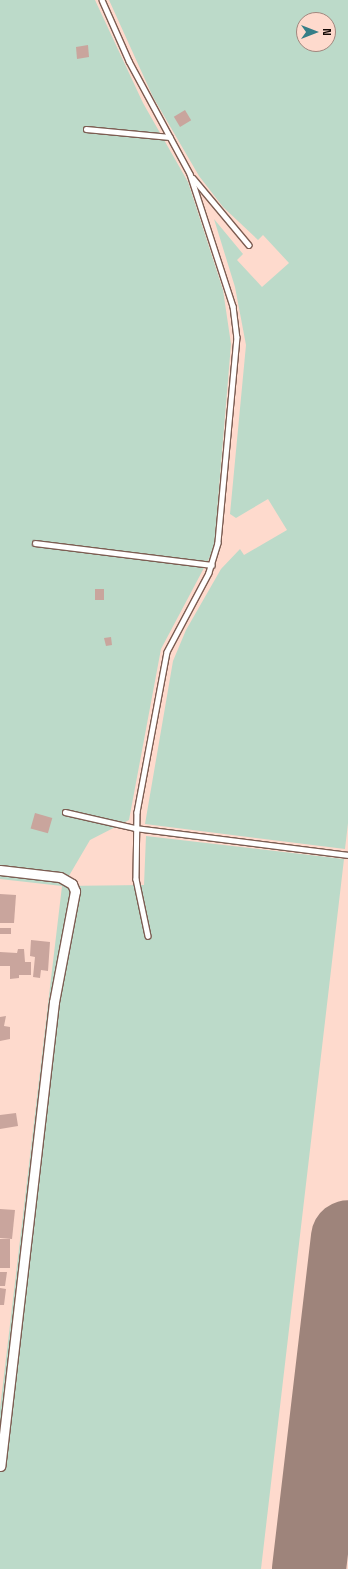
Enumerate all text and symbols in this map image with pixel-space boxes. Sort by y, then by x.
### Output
north arrow [296,12,336,52]
text: N [320,28,334,36]

